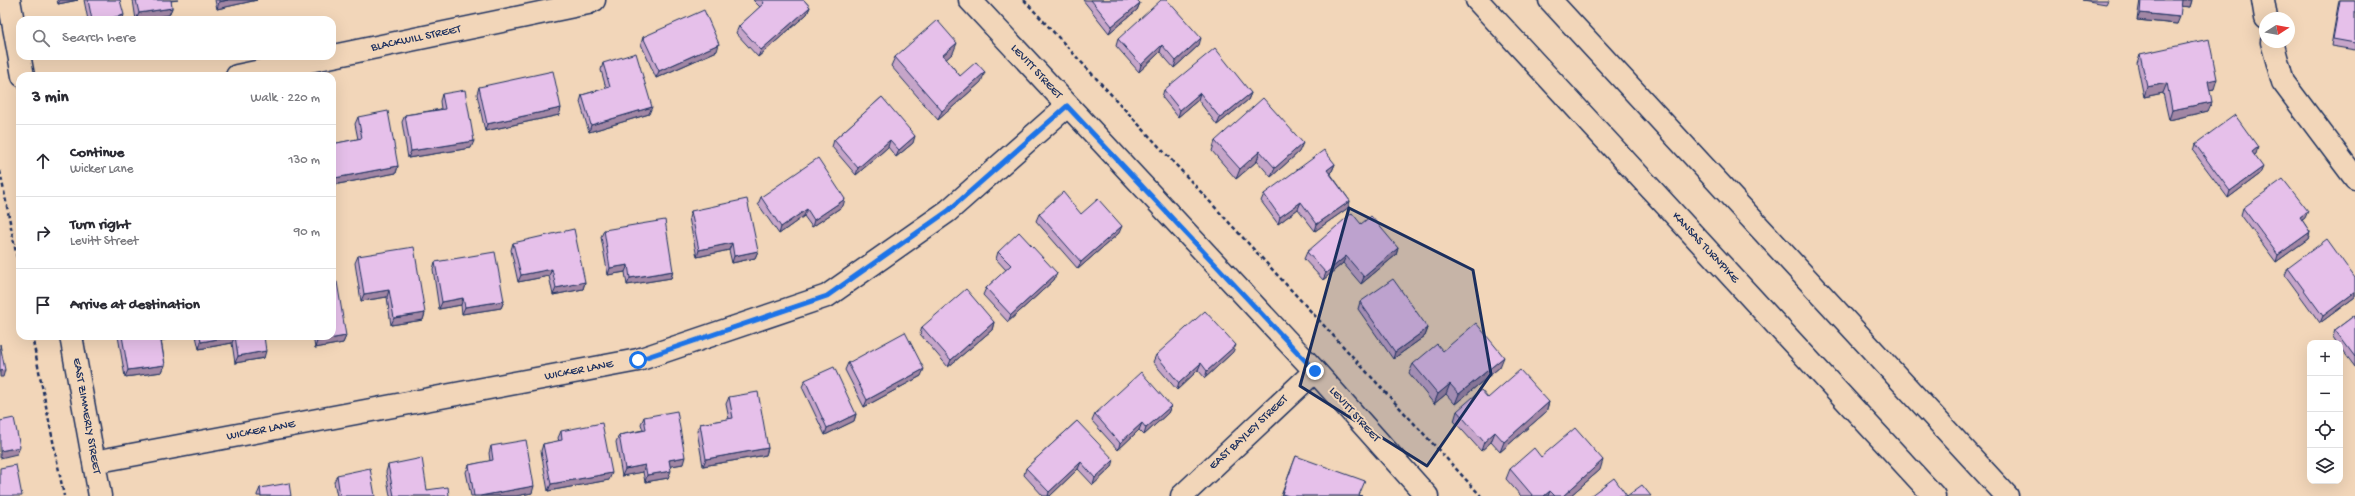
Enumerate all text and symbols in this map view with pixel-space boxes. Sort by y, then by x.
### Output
north arrow [2259,12,2295,48]
search box [16,16,336,60]
street label: BLACKWILL STREET [369,22,464,56]
icon: search [30,27,52,49]
text: Search here [62,29,136,47]
street label: LEVITT STREET [1007,42,1066,103]
text: 3 min [32,88,69,108]
text: Walk · 220 m [250,91,320,106]
text: Continue [70,144,124,162]
icon: ahead [32,150,54,172]
text: 130 m [288,153,320,168]
text: Wicker Lane [70,162,133,177]
street label: KANSAS TURNPIKE [1669,210,1742,287]
text: Turn right [70,216,130,234]
icon: right [32,222,54,244]
text: 90 m [294,225,320,240]
text: Levitt Street [70,234,138,249]
icon: arrive [32,294,54,316]
text: Arrive at destination [70,296,200,314]
map controls [2307,340,2343,484]
button: + [2307,340,2343,376]
route start [629,351,647,369]
street label: EAST ZIMMERLY STREET [69,357,103,476]
street label: WICKER LANE [544,357,615,385]
route end [1306,362,1324,380]
button: − [2307,376,2343,412]
street label: LEVITT STREET [1326,384,1383,447]
street label: EAST BAYLEY STREET [1207,392,1292,473]
button: locate [2307,412,2343,448]
street label: WICKER LANE [226,417,297,445]
button: layers [2307,448,2343,484]

